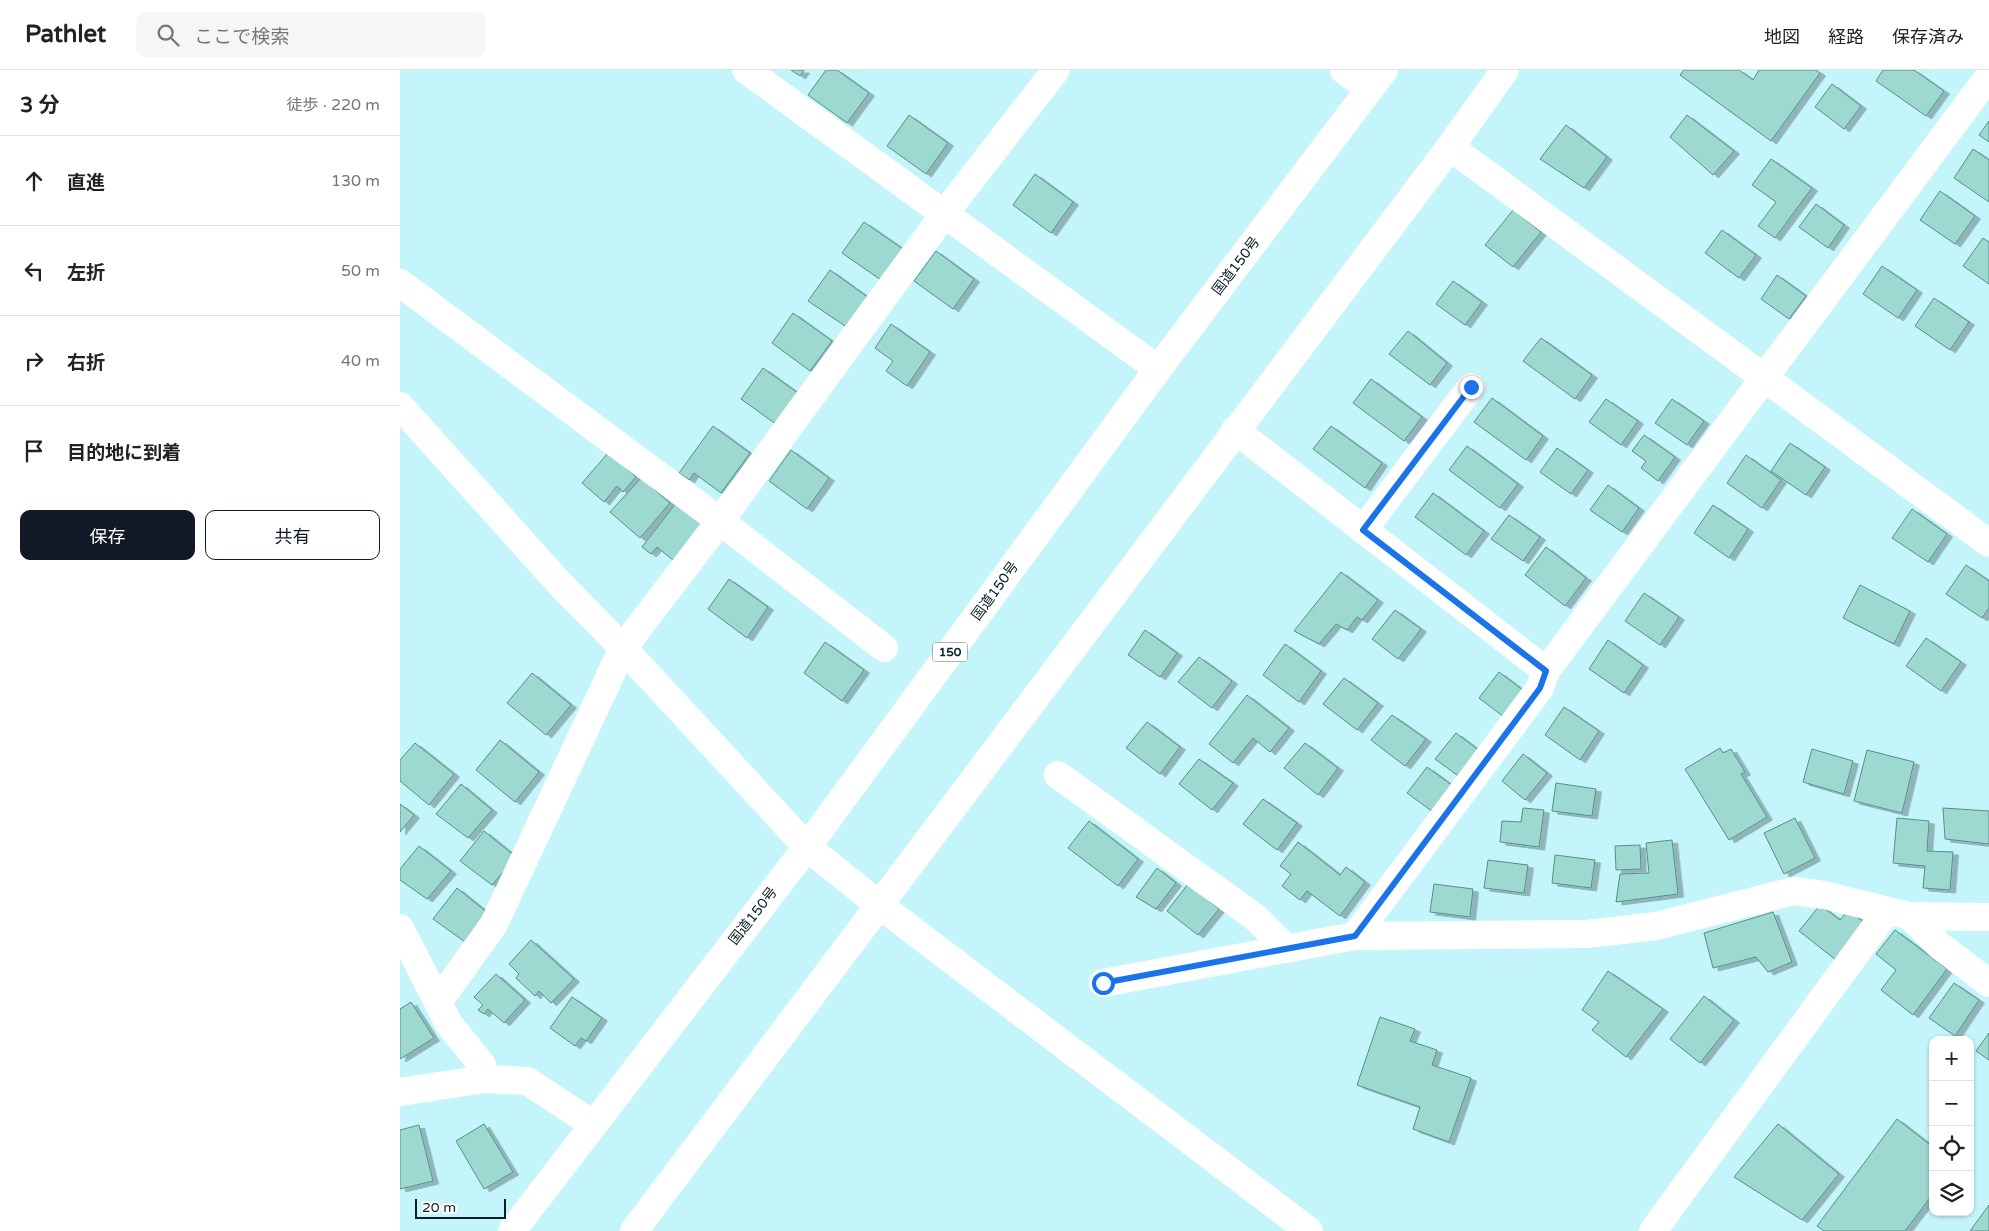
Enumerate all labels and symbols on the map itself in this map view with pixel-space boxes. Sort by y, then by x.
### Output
street label: 国道150号 [1209,234,1263,298]
route end [1460,376,1483,399]
street label: 国道150号 [968,558,1022,624]
road number: 150 [932,642,968,662]
street label: 国道150号 [725,884,781,948]
route start [1092,972,1115,995]
scale bar [415,1196,506,1219]

